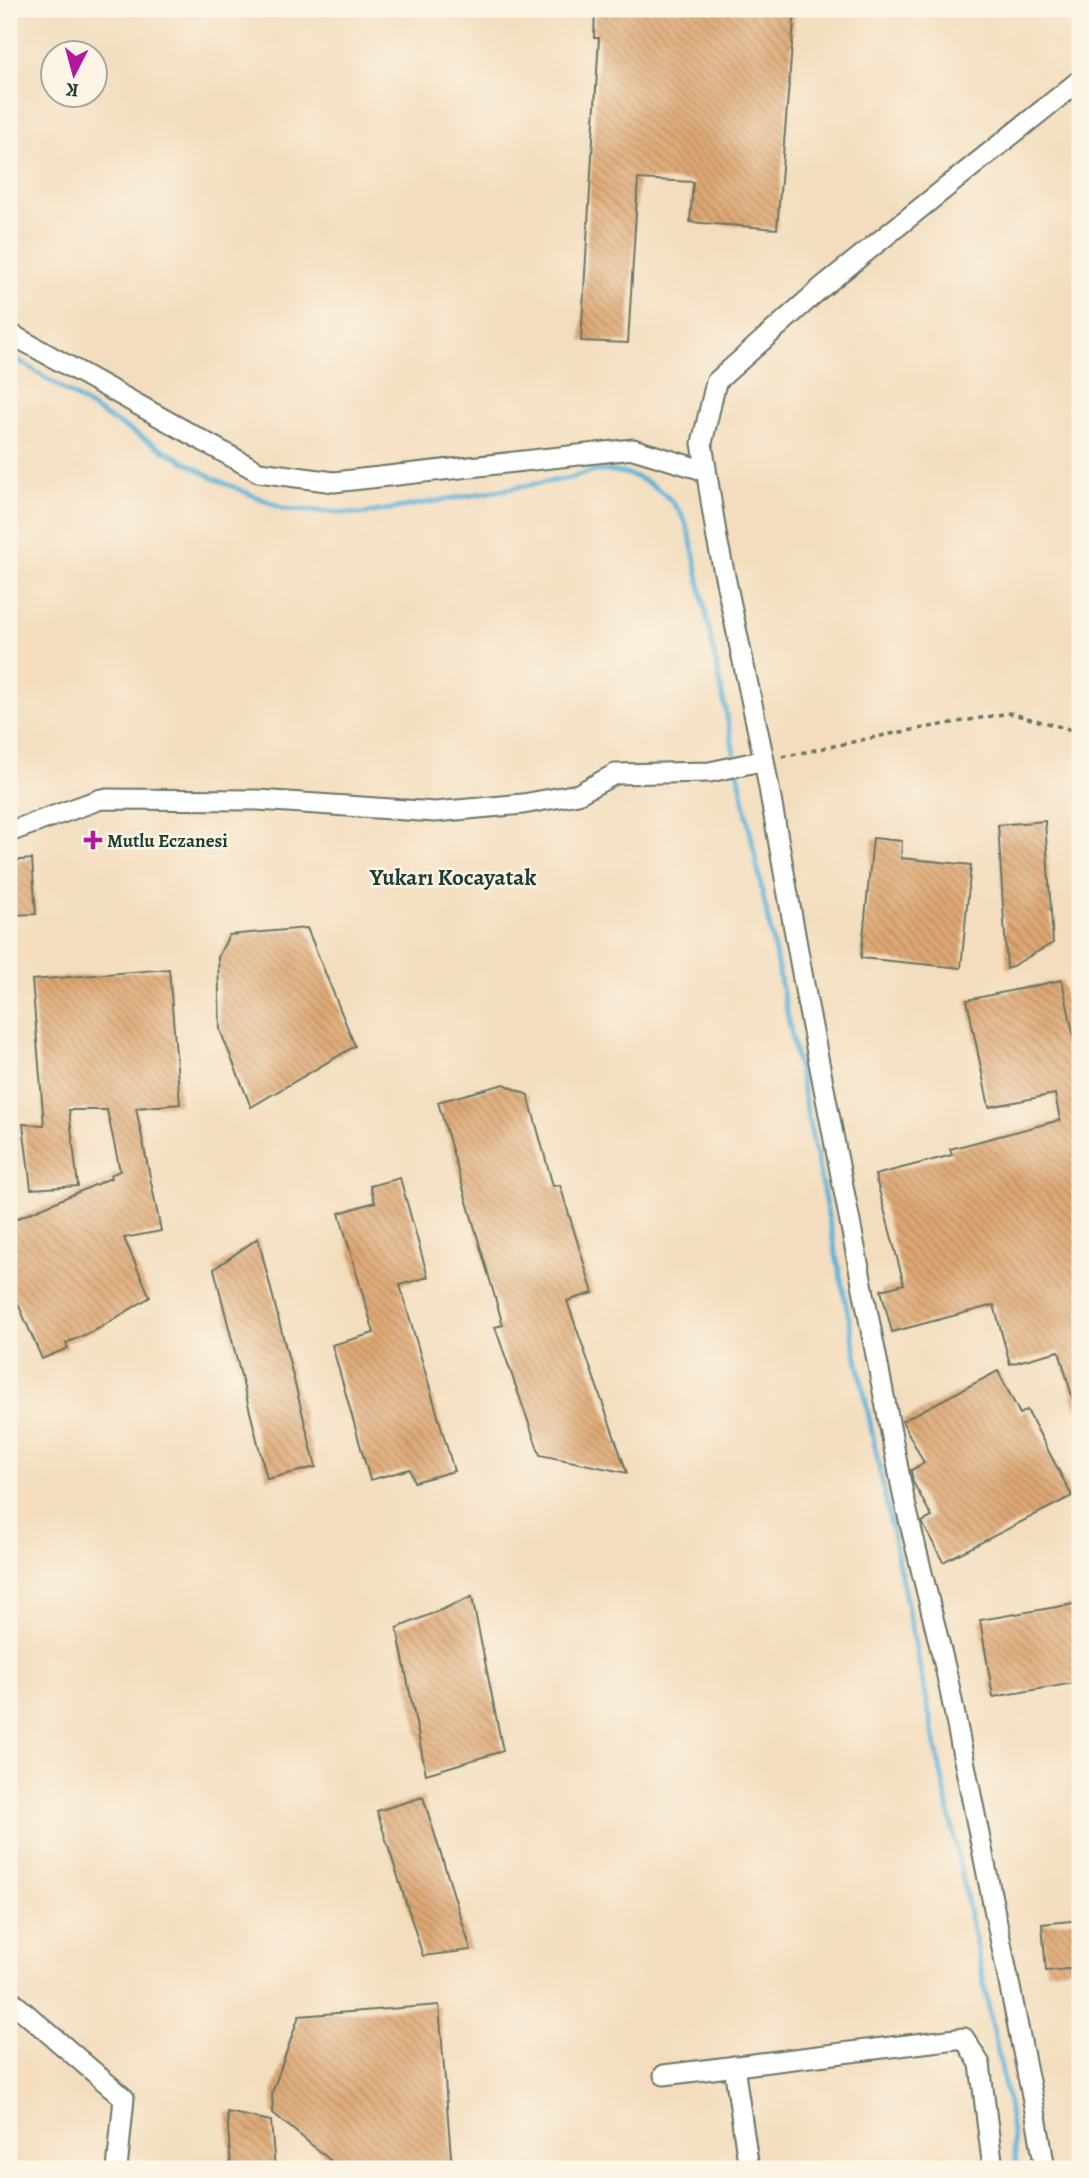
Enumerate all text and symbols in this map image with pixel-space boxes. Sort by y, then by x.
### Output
north arrow [38,38,108,108]
text: K [64,76,80,103]
place label: Mutlu Eczanesi [107,828,228,854]
marker: Mutlu Eczanesi [85,832,101,848]
district label: Yukarı Kocayatak [369,862,536,893]

